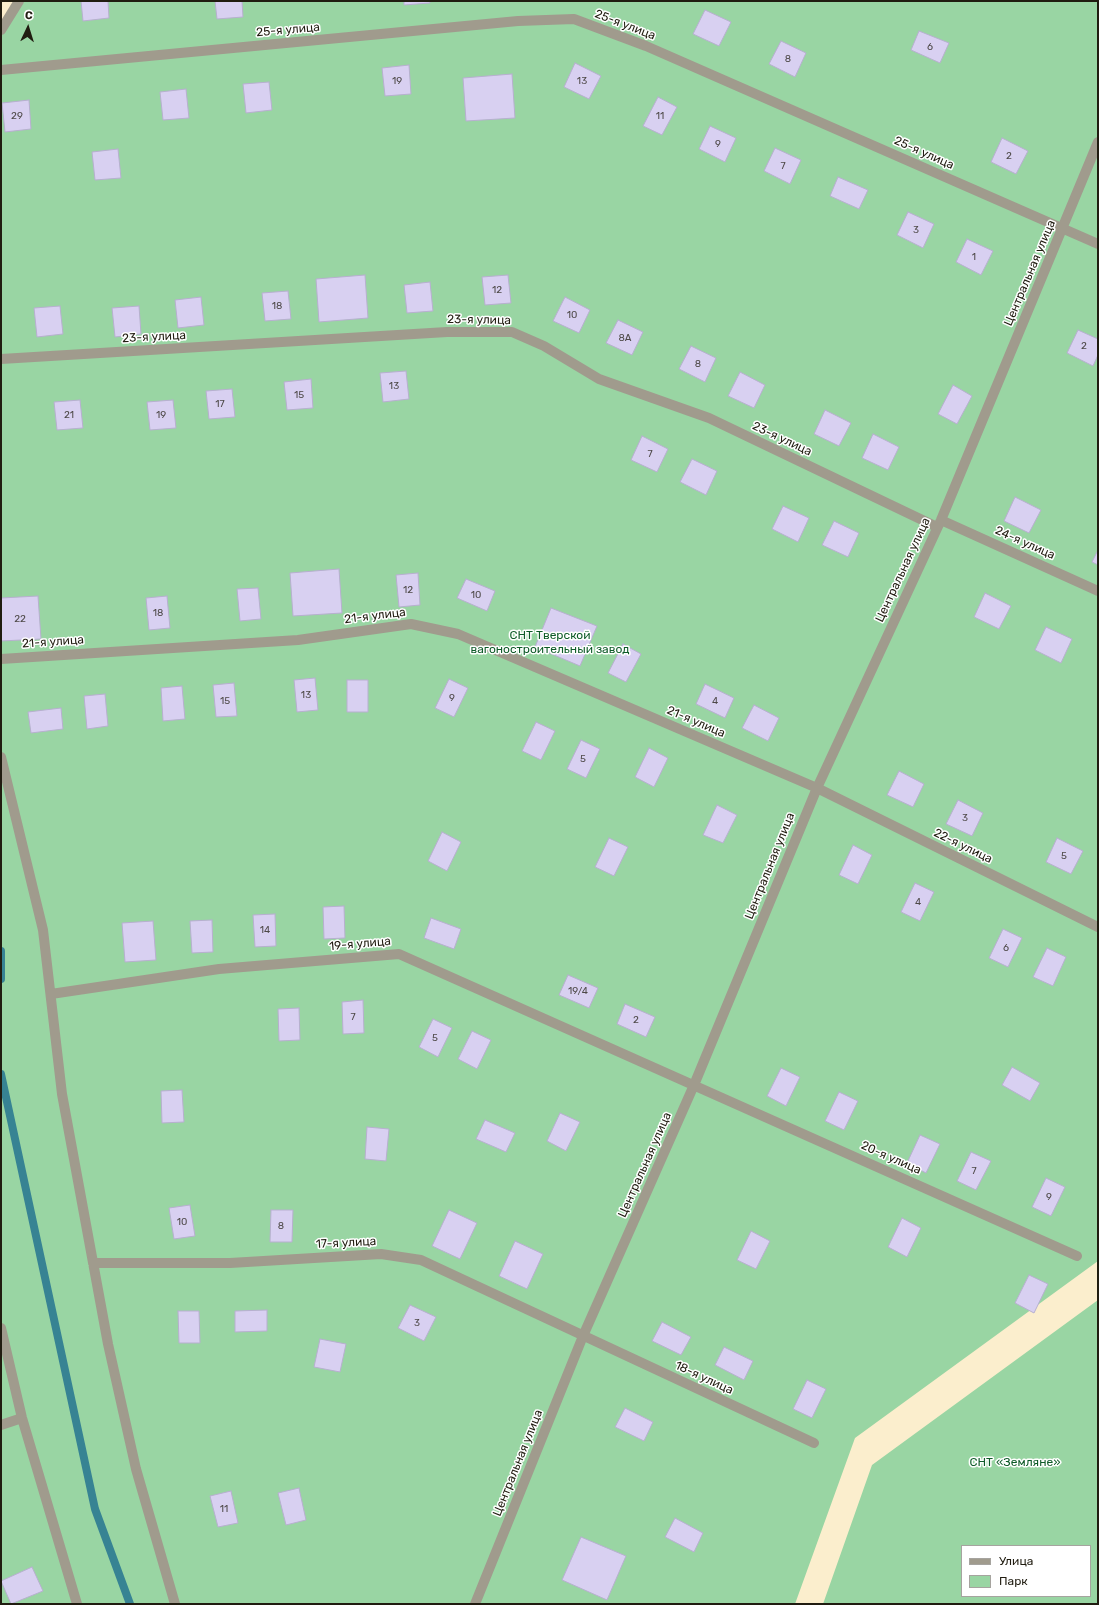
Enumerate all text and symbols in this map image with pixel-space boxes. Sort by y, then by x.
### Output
street label: 25-я улица [593,7,657,43]
north arrow [8,8,48,48]
text: С [25,9,33,22]
street label: 25-я улица [256,20,320,40]
house number: 6 [927,41,933,53]
house number: 8 [785,53,791,65]
house number: 19 [392,75,402,87]
house number: 13 [577,75,587,87]
house number: 29 [11,110,23,122]
house number: 11 [656,110,664,122]
street label: 25-я улица [892,133,956,173]
house number: 9 [715,138,721,150]
house number: 2 [1006,150,1012,162]
house number: 7 [780,160,786,172]
street label: Центральная улица [1001,218,1059,328]
house number: 3 [913,224,919,236]
house number: 1 [972,251,976,263]
house number: 12 [492,284,502,296]
house number: 18 [272,300,282,312]
house number: 10 [567,309,577,321]
street label: 23-я улица [447,312,511,328]
street label: 23-я улица [122,328,186,346]
house number: 8А [618,332,632,344]
house number: 2 [1081,340,1087,352]
house number: 8 [695,358,701,370]
house number: 13 [389,380,399,392]
house number: 15 [294,389,304,401]
house number: 17 [215,398,225,410]
house number: 21 [64,409,74,421]
house number: 19 [156,409,166,421]
street label: 23-я улица [750,419,814,459]
house number: 7 [647,448,653,460]
street label: Центральная улица [872,515,934,625]
street label: 24-я улица [993,523,1057,563]
house number: 12 [403,584,413,596]
house number: 10 [471,589,481,601]
street label: 21-я улица [343,605,407,627]
house number: 18 [153,607,163,619]
house number: 22 [14,613,26,625]
park label: СНТ Тверской вагоностроительный завод [470,629,630,657]
street label: 21-я улица [22,633,84,651]
house number: 13 [301,689,311,701]
house number: 9 [449,692,455,704]
house number: 15 [220,695,230,707]
house number: 4 [712,695,718,707]
street label: 21-я улица [665,703,727,741]
house number: 5 [580,753,586,765]
street label: Центральная улица [742,811,798,921]
house number: 3 [962,812,968,824]
street label: 22-я улица [931,826,995,866]
house number: 5 [1061,850,1067,862]
house number: 4 [915,896,921,908]
house number: 14 [260,924,270,936]
street label: 19-я улица [329,934,391,954]
house number: 6 [1003,942,1009,954]
house number: 19/4 [568,985,588,997]
house number: 7 [350,1011,356,1023]
house number: 2 [633,1014,639,1026]
house number: 5 [432,1032,438,1044]
street label: Центральная улица [615,1110,675,1220]
street label: 20-я улица [859,1138,923,1178]
house number: 7 [971,1165,977,1177]
house number: 9 [1046,1191,1052,1203]
house number: 10 [177,1216,187,1228]
house number: 8 [278,1220,284,1232]
street label: 17-я улица [315,1234,377,1252]
house number: 3 [414,1317,420,1329]
street label: 18-я улица [673,1358,735,1398]
street label: Центральная улица [490,1408,546,1518]
park label: СНТ «Земляне» [970,1456,1060,1470]
house number: 11 [220,1503,228,1515]
legend [961,1545,1091,1597]
text: Улица [999,1554,1033,1568]
text: Парк [999,1574,1028,1588]

